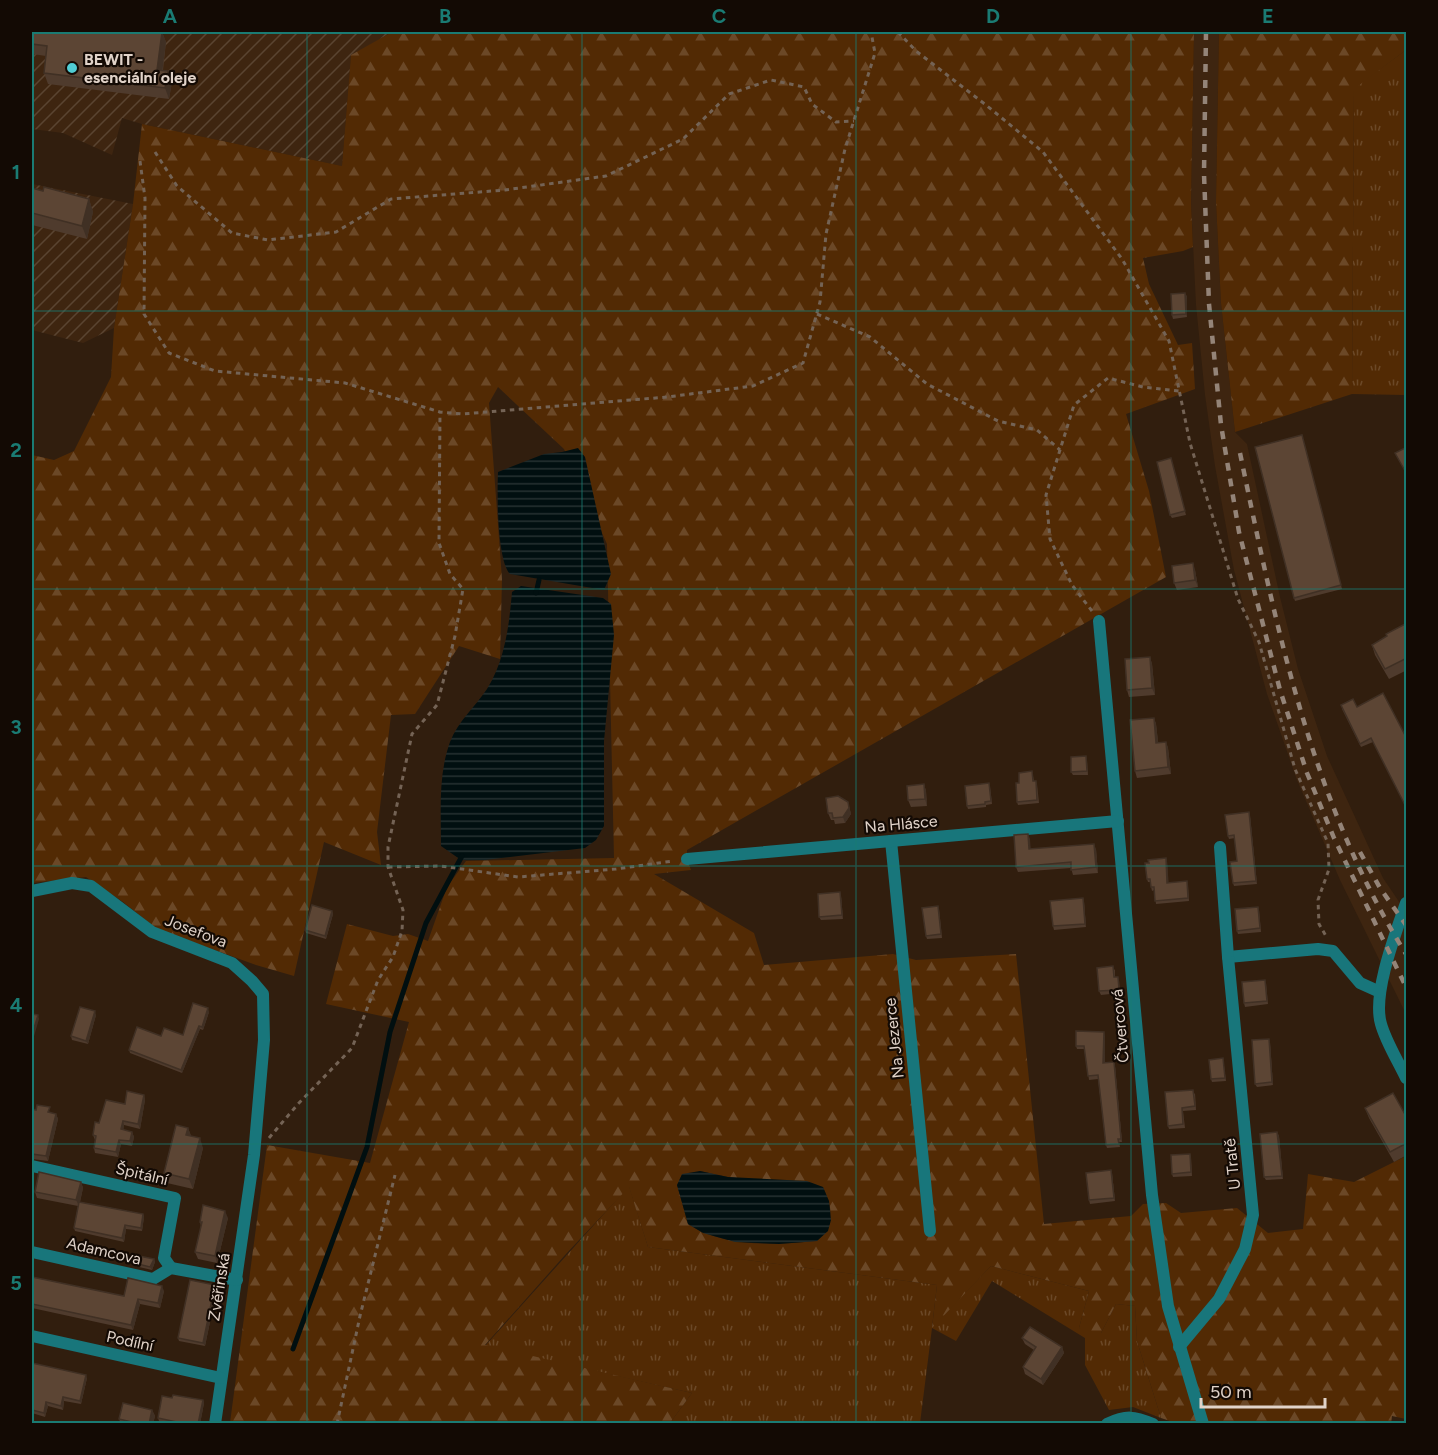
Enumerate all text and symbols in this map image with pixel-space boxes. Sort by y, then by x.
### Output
text: A [163,4,178,28]
text: B [439,4,451,28]
text: C [712,4,726,28]
text: D [986,4,1000,28]
text: E [1262,4,1274,28]
place label: BEWIT - esenciální oleje [84,50,196,87]
marker: BEWIT - esenciální oleje [65,61,79,75]
text: 1 [12,160,20,184]
text: 2 [10,438,22,462]
text: 3 [10,715,22,739]
street label: Na Hlásce [864,811,938,837]
street label: Josefova [162,910,230,952]
street label: Čtvercová [1107,988,1133,1064]
text: 4 [10,993,23,1017]
street label: Na Jezerce [880,997,908,1079]
street label: U Tratě [1220,1137,1244,1191]
street label: Špitální [114,1159,171,1190]
street label: Adamcova [65,1233,143,1269]
street label: Zvěřinská [204,1252,234,1322]
text: 5 [10,1271,22,1295]
street label: Podílní [105,1327,157,1356]
scale bar [1201,1371,1326,1409]
text: 50 m [1210,1381,1252,1403]

